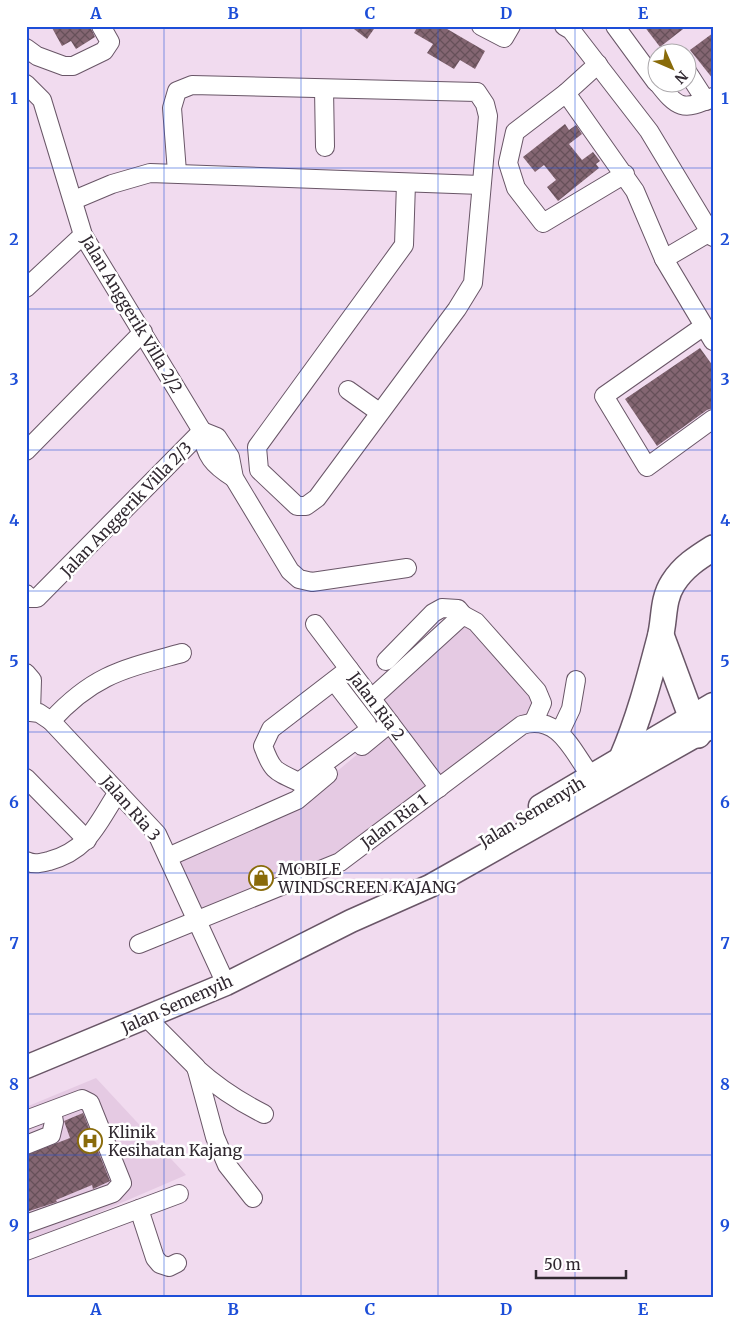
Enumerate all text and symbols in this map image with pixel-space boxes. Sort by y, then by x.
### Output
text: A [89,3,102,23]
text: B [227,3,239,23]
text: C [365,3,375,23]
text: D [500,3,512,23]
text: E [638,3,649,23]
north arrow [646,42,696,92]
text: N [671,67,691,87]
text: 1 [10,88,18,108]
text: 1 [721,88,729,108]
text: 2 [9,229,19,249]
text: 2 [720,229,730,249]
street label: Jalan Anggerik Villa 2/2 [76,231,187,396]
text: 3 [9,369,19,389]
text: 3 [720,369,730,389]
street label: Jalan Anggerik Villa 2/3 [56,437,196,581]
text: 4 [9,510,19,530]
text: 4 [720,510,730,530]
text: 5 [9,651,19,671]
text: 5 [720,651,730,671]
street label: Jalan Ria 2 [344,667,409,744]
street label: Jalan Ria 3 [97,771,165,845]
street label: Jalan Semenyih [475,772,589,852]
street label: Jalan Ria 1 [356,790,431,853]
text: 6 [9,792,19,812]
text: 6 [720,792,730,812]
place label: MOBILE WINDSCREEN KAJANG [277,859,456,897]
shop icon: MOBILE WINDSCREEN KAJANG [248,865,274,891]
text: 7 [9,933,19,953]
text: 7 [720,933,730,953]
street label: Jalan Semenyih [117,970,236,1038]
text: 8 [9,1074,19,1094]
text: 8 [720,1074,730,1094]
place label: Klinik Kesihatan Kajang [108,1122,242,1160]
hospital icon: Klinik Kesihatan Kajang [77,1128,103,1154]
text: 9 [9,1215,19,1235]
text: 9 [720,1215,730,1235]
scale bar [536,1248,626,1280]
text: 50 m [544,1255,581,1274]
text: A [89,1299,102,1319]
text: B [227,1299,239,1319]
text: C [365,1299,375,1319]
text: D [500,1299,512,1319]
text: E [638,1299,649,1319]

